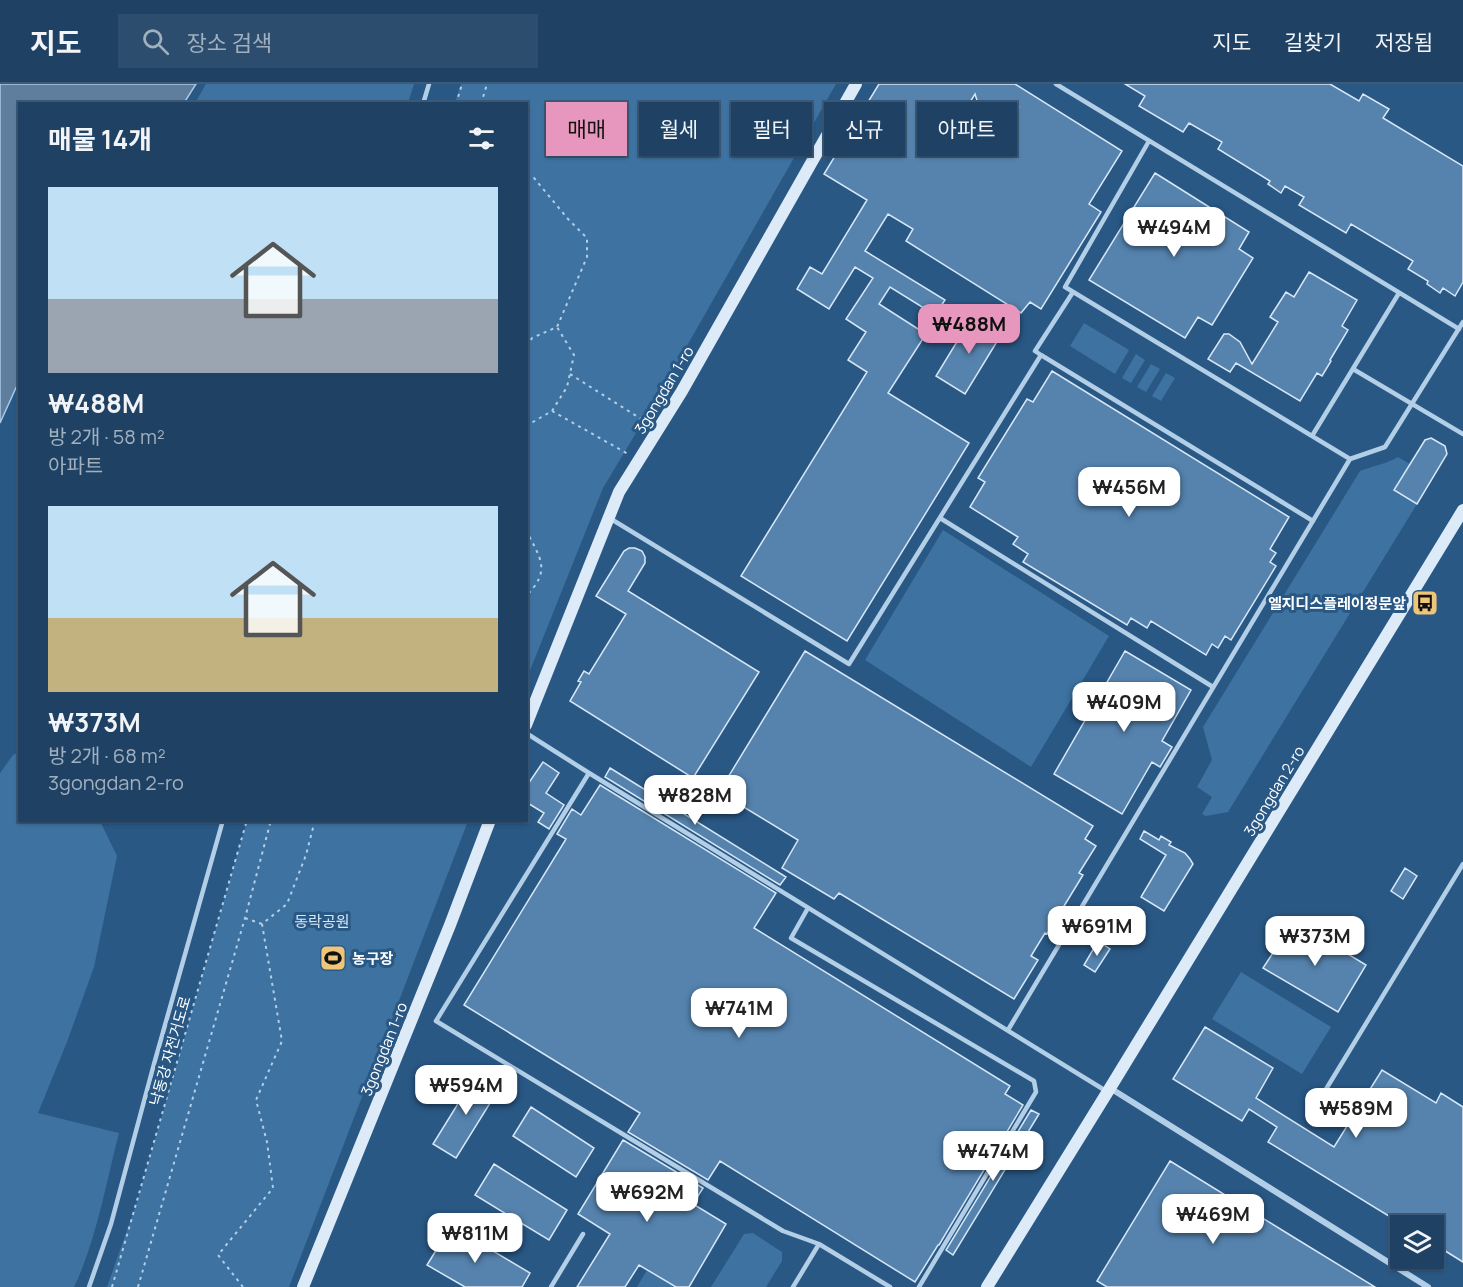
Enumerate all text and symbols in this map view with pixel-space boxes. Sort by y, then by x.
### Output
search box [118,14,538,68]
text: 지도 [30,23,82,61]
icon: search [139,25,172,58]
text: 장소 검색 [187,28,272,58]
text: 지도 [1212,28,1251,56]
text: 길찾기 [1284,28,1342,56]
text: 저장됨 [1375,28,1433,56]
chip: 매매 [546,102,627,156]
chip: 월세 [639,102,719,156]
chip: 필터 [731,102,812,156]
chip: 신규 [824,102,905,156]
chip: 아파트 [917,102,1017,156]
text: 매물 14개 [48,121,152,157]
icon: filters [465,122,498,155]
pin: ₩494M [1132,207,1216,258]
text: ₩494M [1137,213,1211,240]
icon: home [219,226,327,334]
pin: ₩488M [927,304,1011,355]
text: ₩488M [932,310,1006,337]
street label: 3gongdan 1-ro [629,342,699,438]
text: ₩488M [48,385,144,421]
text: 방 2개 · 58 m² [48,423,165,450]
text: 아파트 [48,452,103,479]
pin: ₩456M [1087,467,1171,518]
text: ₩456M [1092,473,1166,500]
icon: home [219,545,327,653]
bus stop icon: 엘지디스플레이정문앞 [1410,588,1440,618]
place label: 엘지디스플레이정문앞 [1268,593,1406,614]
pin: ₩409M [1082,682,1166,733]
text: ₩409M [1086,688,1162,715]
text: ₩373M [48,704,141,740]
text: 방 2개 · 68 m² [48,742,166,769]
street label: 3gongdan 2-ro [1239,742,1309,840]
text: 3gongdan 2-ro [48,769,184,796]
pin: ₩828M [653,775,737,826]
text: ₩828M [658,781,732,808]
pin: ₩691M [1055,906,1139,957]
park label: 동락공원 [294,911,350,932]
text: ₩691M [1062,912,1132,939]
pin: ₩373M [1273,916,1357,967]
text: ₩373M [1279,922,1351,949]
sports icon: 농구장 [318,943,348,973]
place label: 농구장 [352,948,394,969]
pin: ₩741M [697,988,781,1039]
street label: 낙동강 자전거도로 [144,994,196,1108]
text: ₩741M [705,994,773,1021]
street label: 3gongdan 1-ro [356,999,412,1099]
pin: ₩594M [424,1065,508,1116]
text: ₩594M [429,1071,503,1098]
pin: ₩589M [1314,1088,1398,1139]
text: ₩589M [1319,1094,1393,1121]
pin: ₩474M [951,1131,1035,1182]
text: ₩474M [957,1137,1029,1164]
pin: ₩692M [605,1172,689,1223]
text: ₩692M [610,1178,684,1205]
pin: ₩469M [1171,1194,1255,1245]
text: ₩469M [1176,1200,1250,1227]
pin: ₩811M [433,1213,517,1264]
map controls [1390,1215,1444,1269]
button: layers [1390,1215,1444,1269]
text: ₩811M [441,1219,509,1246]

